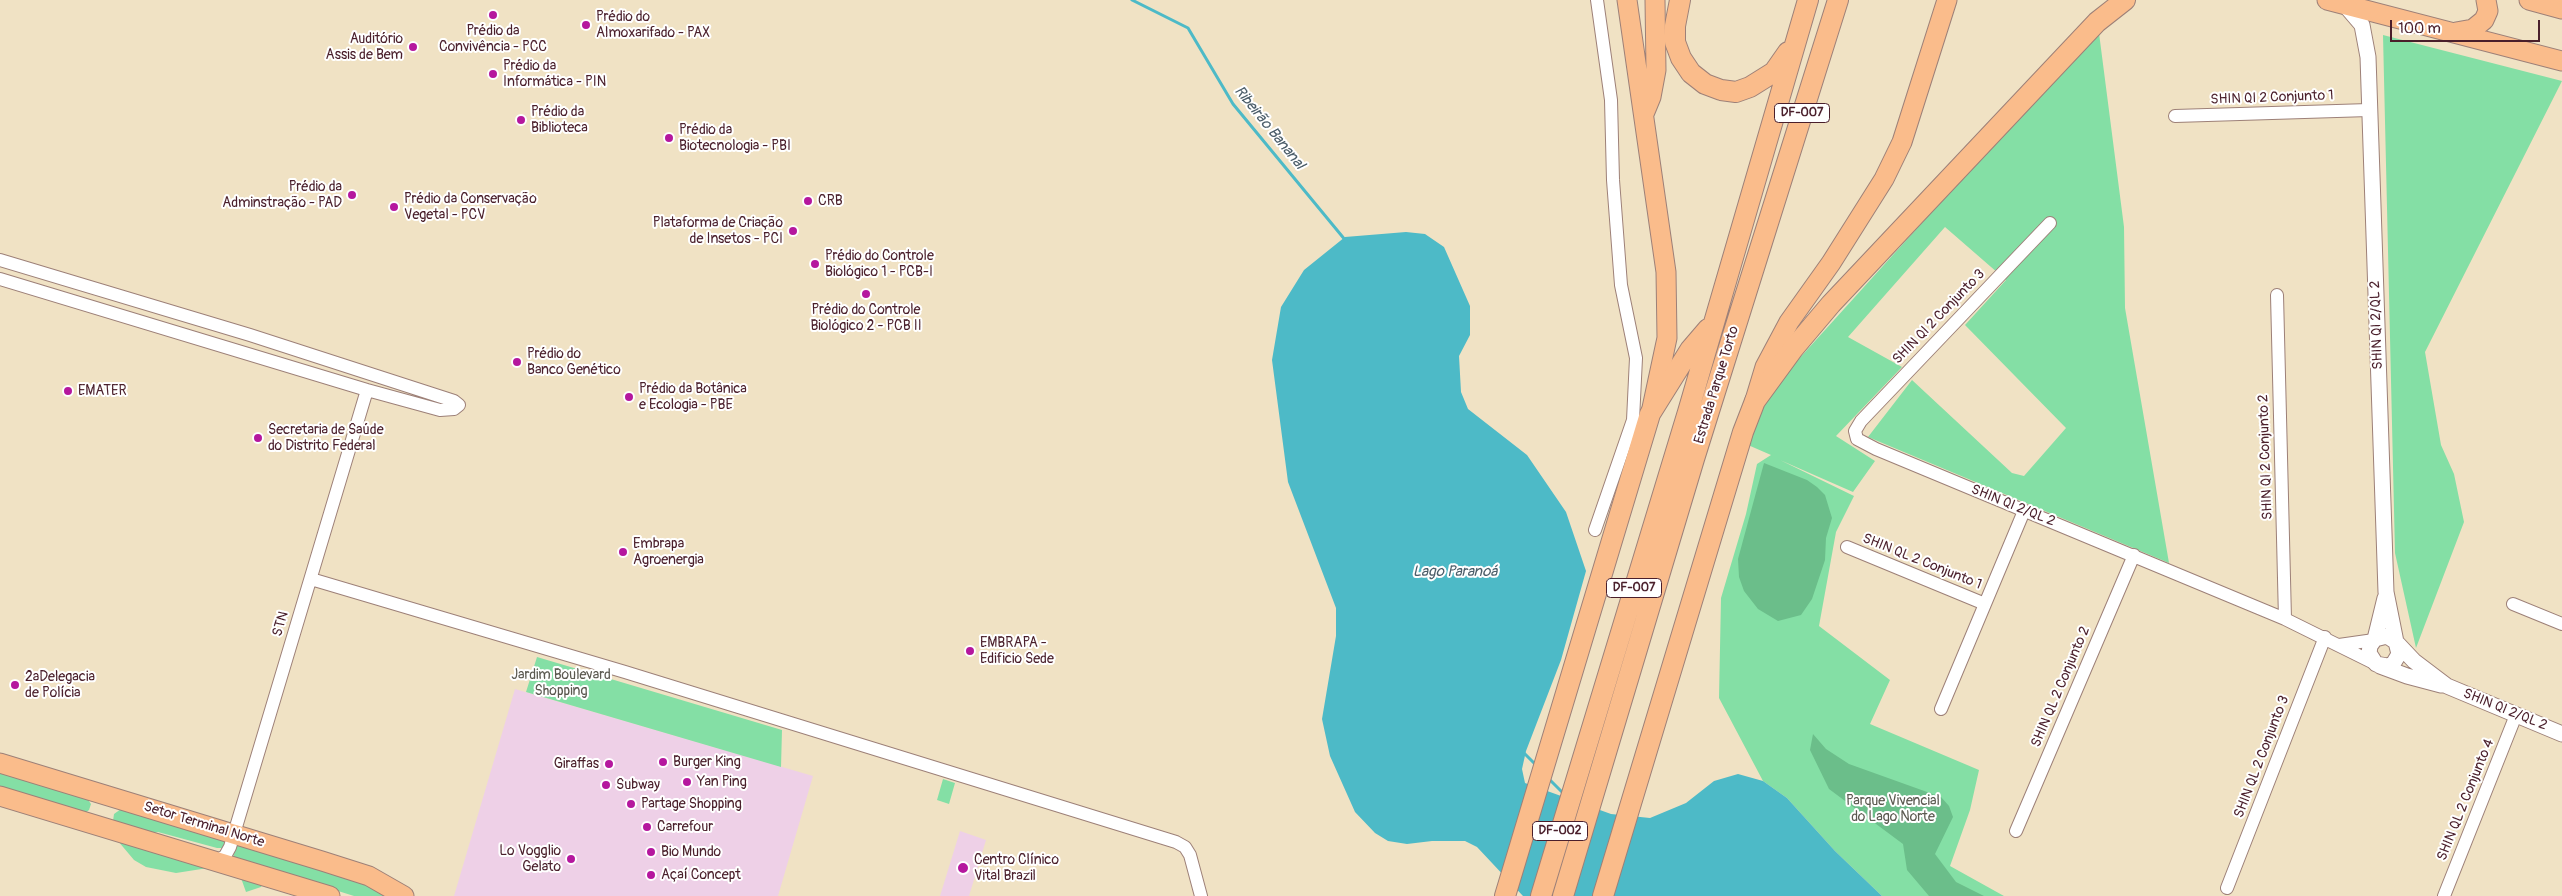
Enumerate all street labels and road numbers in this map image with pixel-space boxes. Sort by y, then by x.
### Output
street label: SHIN QI 2 Conjunto 1 [2210,87,2334,109]
road number: DF-007 [1774,104,1830,122]
street label: SHIN QI 2 Conjunto 3 [1889,266,1989,368]
street label: SHIN QI 2/QL 2 [2367,280,2387,370]
street label: Estrada Parque Torto [1691,324,1743,446]
street label: SHIN QI 2 Conjunto 2 [2255,394,2277,520]
street label: SHIN QI 2/QL 2 [1969,482,2057,530]
street label: SHIN QL 2 Conjunto 1 [1860,530,1984,594]
road number: DF-007 [1606,578,1662,598]
street label: STN [269,609,293,639]
street label: SHIN QL 2 Conjunto 2 [2028,624,2094,750]
street label: SHIN QI 2/QL 2 [2461,686,2549,734]
street label: SHIN QL 2 Conjunto 3 [2231,694,2293,820]
street label: SHIN QL 2 Conjunto 4 [2434,737,2498,863]
street label: Setor Terminal Norte [142,799,266,851]
road number: DF-002 [1532,821,1588,840]

